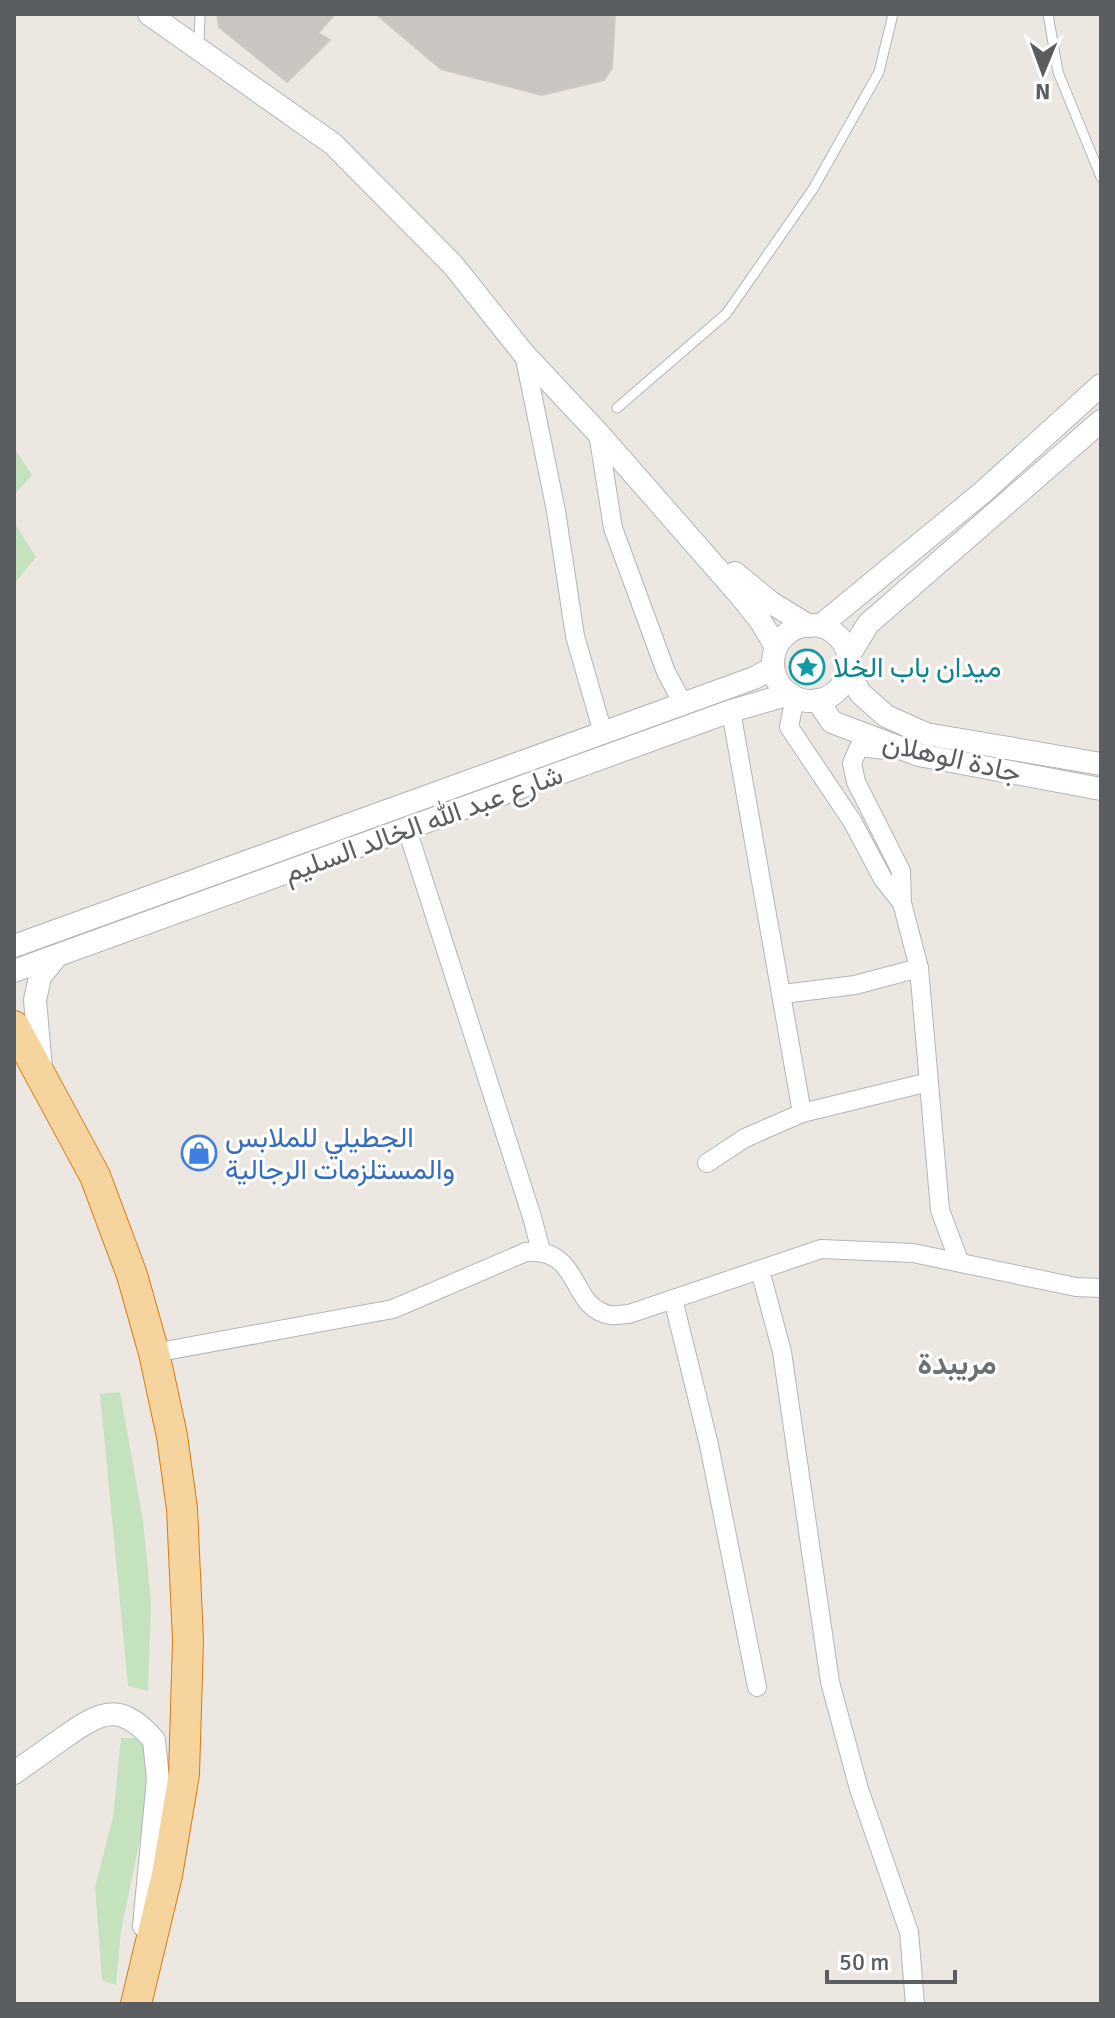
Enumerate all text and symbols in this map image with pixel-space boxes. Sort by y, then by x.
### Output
north arrow [1003,32,1083,112]
text: N [1035,78,1051,105]
place icon: ميدان باب الخلا [788,648,826,686]
place label: ميدان باب الخلا [833,651,1001,685]
street label: جادة الوهلان [879,726,1024,790]
street label: شارع عبد الله الخالد السليم [279,758,568,891]
place label: الجطيلي للملابس والمستلزمات الرجالية [225,1121,455,1187]
shop icon: الجطيلي للملابس والمستلزمات الرجالية [180,1134,218,1172]
district label: مريبدة [917,1346,997,1383]
scale bar [827,1934,955,1984]
text: 50 m [839,1947,889,1977]

